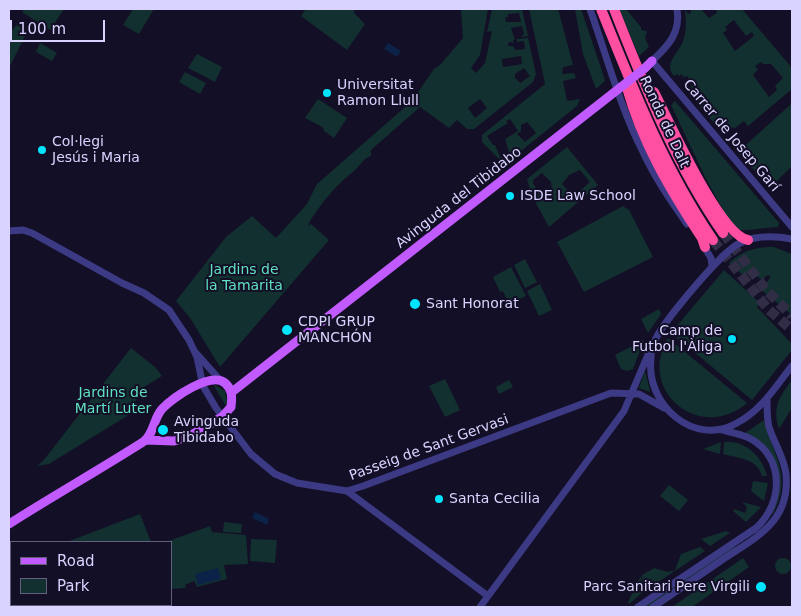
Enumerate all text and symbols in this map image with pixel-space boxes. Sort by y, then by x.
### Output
scale bar [12,10,108,42]
text: 100 m [18,20,66,38]
street label: Ronda de Dalt [635,74,693,170]
place label: Universitat Ramon Llull [337,77,419,110]
street label: Carrer de Josep Garí [679,77,783,195]
marker: Universitat Ramon Llull [321,87,333,99]
place label: Col·legi Jesús i Maria [52,134,140,166]
marker: Col·legi Jesús i Maria [36,144,48,156]
street label: Avinguda del Tibidabo [393,144,525,252]
place label: ISDE Law School [520,188,636,204]
marker: ISDE Law School [504,190,516,202]
park label: Jardins de la Tamarita [205,262,283,294]
place label: Sant Honorat [426,296,519,312]
marker: Sant Honorat [408,297,422,311]
place label: CDPI GRUP MANCHÓN [298,314,375,347]
marker: CDPI GRUP MANCHÓN [280,323,294,337]
place label: Camp de Futbol l'Àliga [632,323,722,356]
marker: Camp de Futbol l'Àliga [726,333,738,345]
park label: Jardins de Martí Luter [75,385,151,418]
street label: Passeig de Sant Gervasi [347,411,511,485]
place label: Avinguda Tibidabo [174,414,239,447]
marker: Avinguda Tibidabo [156,423,170,437]
place label: Santa Cecilia [449,491,540,507]
marker: Santa Cecilia [433,493,445,505]
legend [10,541,172,606]
text: Road [57,552,95,570]
text: Park [57,577,89,595]
place label: Parc Sanitari Pere Virgili [583,579,750,595]
marker: Parc Sanitari Pere Virgili [754,580,768,594]

